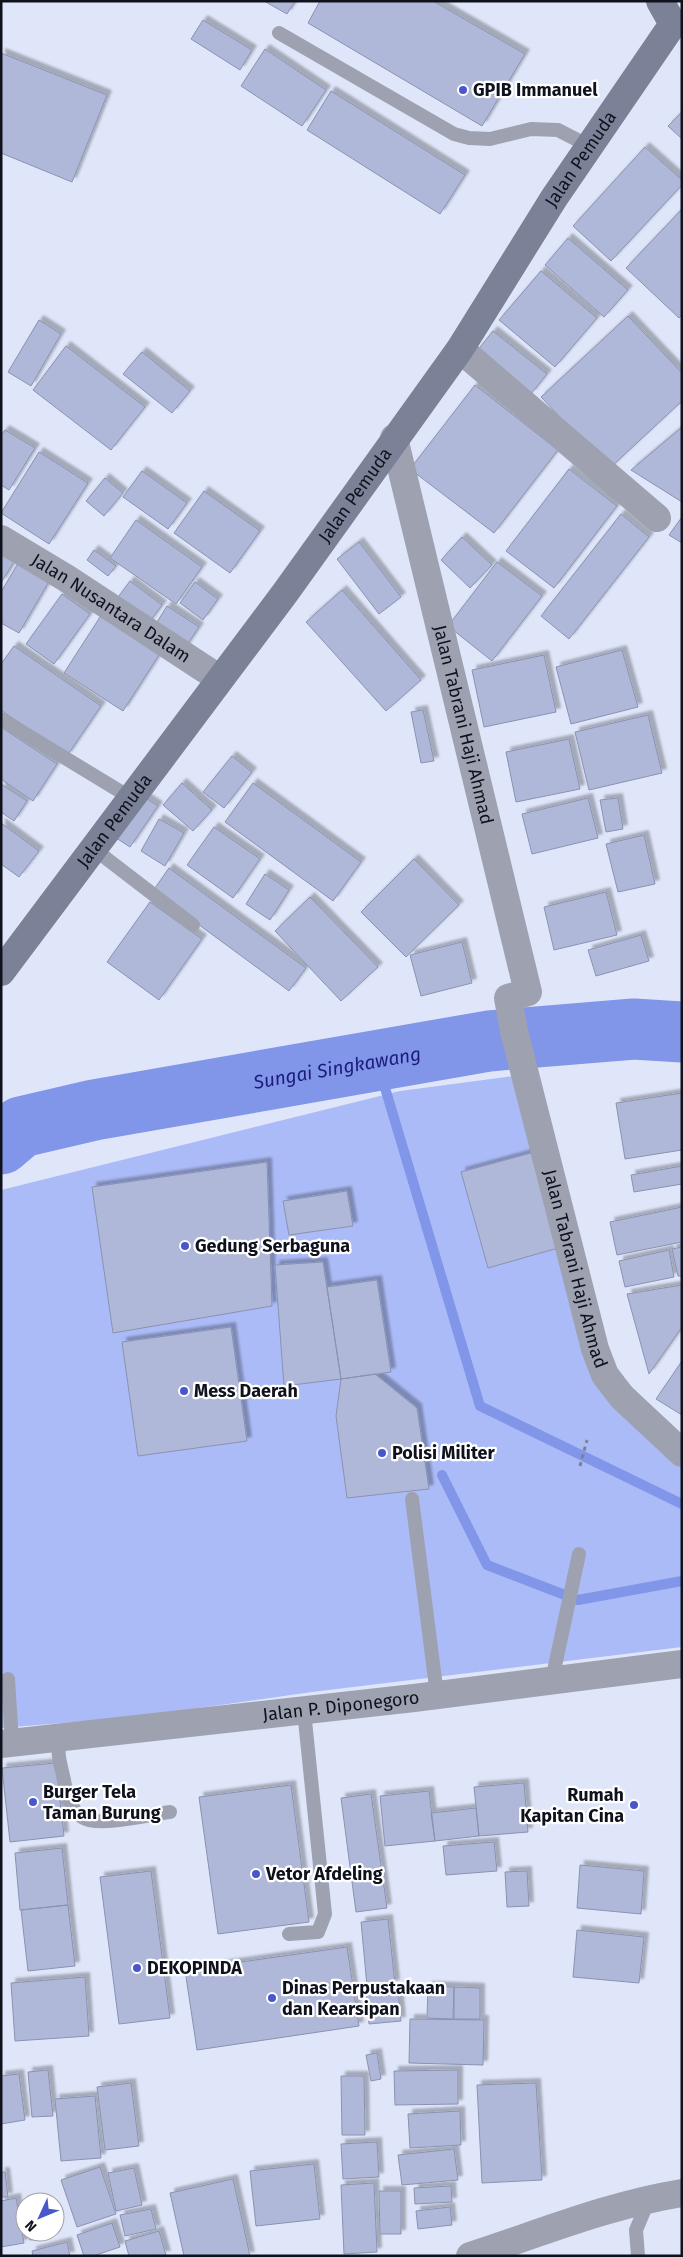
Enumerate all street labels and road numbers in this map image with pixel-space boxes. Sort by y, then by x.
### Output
street label: Jalan Pemuda [540,107,621,211]
street label: Jalan Pemuda [314,443,397,547]
street label: Jalan Nusantara Dalam [27,549,195,668]
street label: Jalan Tabrani Haji Ahmad [429,623,498,827]
street label: Jalan Pemuda [72,769,157,872]
street label: Jalan Tabrani Haji Ahmad [539,1167,612,1371]
street label: Jalan P. Diponegoro [261,1686,421,1726]

